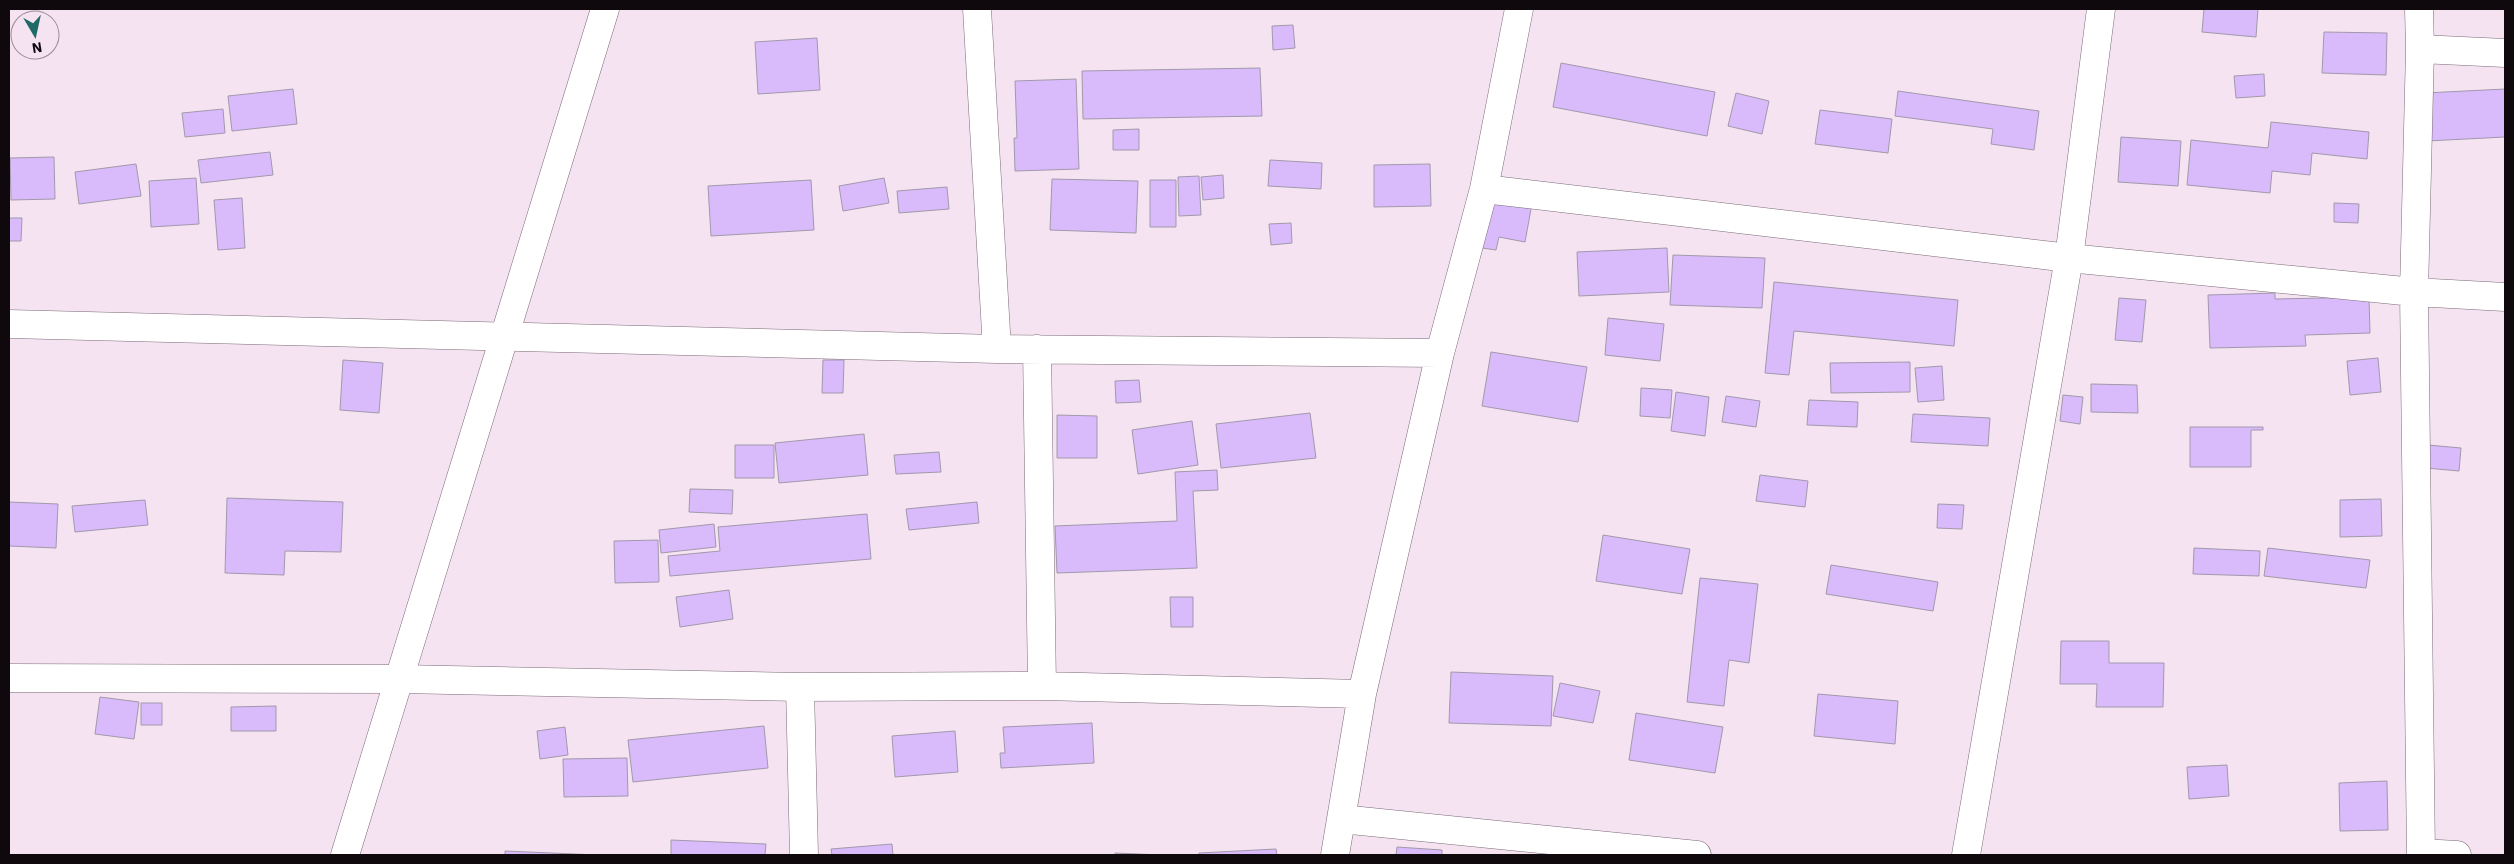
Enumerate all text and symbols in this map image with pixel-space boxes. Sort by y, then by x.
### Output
north arrow [10,10,60,60]
text: N [31,38,43,58]

